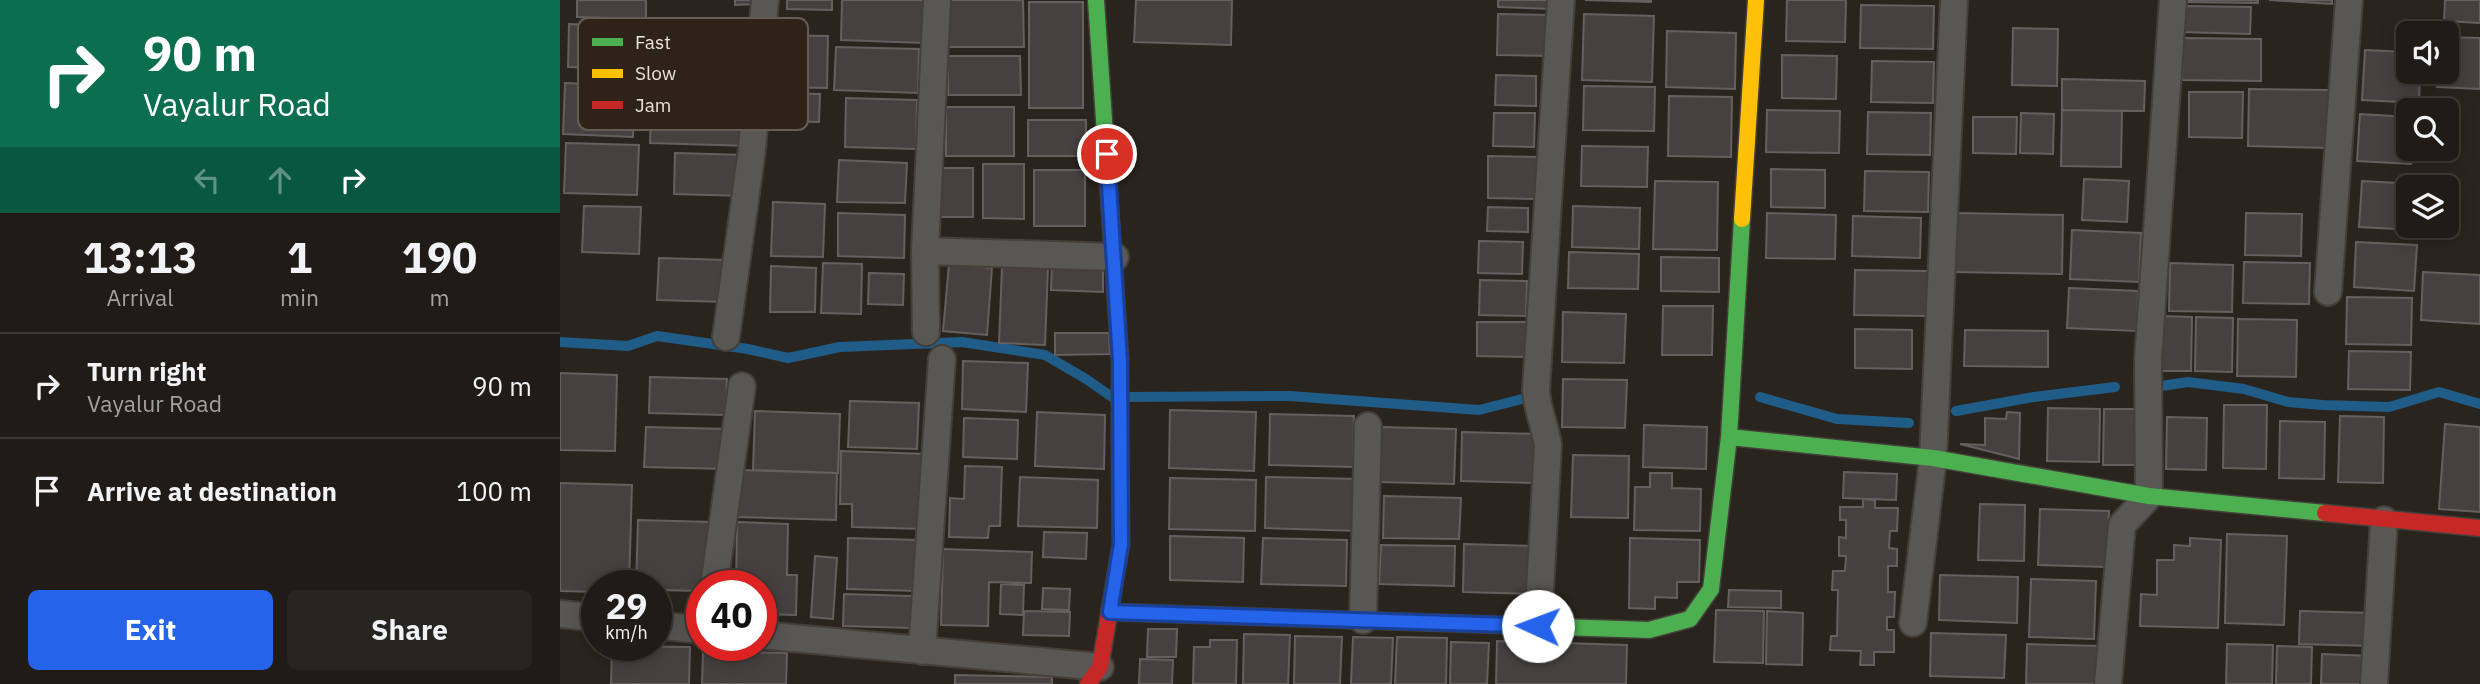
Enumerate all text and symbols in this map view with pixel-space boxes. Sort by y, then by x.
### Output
legend [578,18,808,130]
text: 90 m [143,21,257,84]
map controls [2396,21,2459,238]
button: sound [2396,21,2459,84]
icon: right [28,28,119,119]
text: Fast [635,30,671,54]
text: Slow [635,61,676,85]
text: Vayalur Road [143,83,331,125]
text: Jam [635,93,671,117]
button: search [2396,98,2459,161]
pin [1077,124,1137,184]
icon: arrive [1088,135,1126,173]
icon: left [188,161,226,199]
icon: ahead [261,161,299,199]
icon: right [334,161,372,199]
button: layers [2396,175,2459,238]
text: 13:13 [83,230,197,285]
text: 1 [287,230,312,285]
text: 190 [402,230,477,285]
text: Arrival [107,282,174,312]
text: min [280,282,319,312]
text: m [429,282,450,312]
text: Turn right [87,354,206,388]
icon: right [28,367,66,405]
text: 90 m [472,369,532,403]
text: Vayalur Road [87,388,222,418]
icon: arrive [28,472,66,510]
text: Arrive at destination [87,474,337,508]
text: 100 m [456,474,532,508]
speed limit sign: 40 [686,570,777,661]
text: 29 [605,583,648,629]
position arrow [1501,589,1575,663]
button: Exit [28,590,273,670]
button: Share [287,590,532,670]
text: km/h [605,621,648,644]

